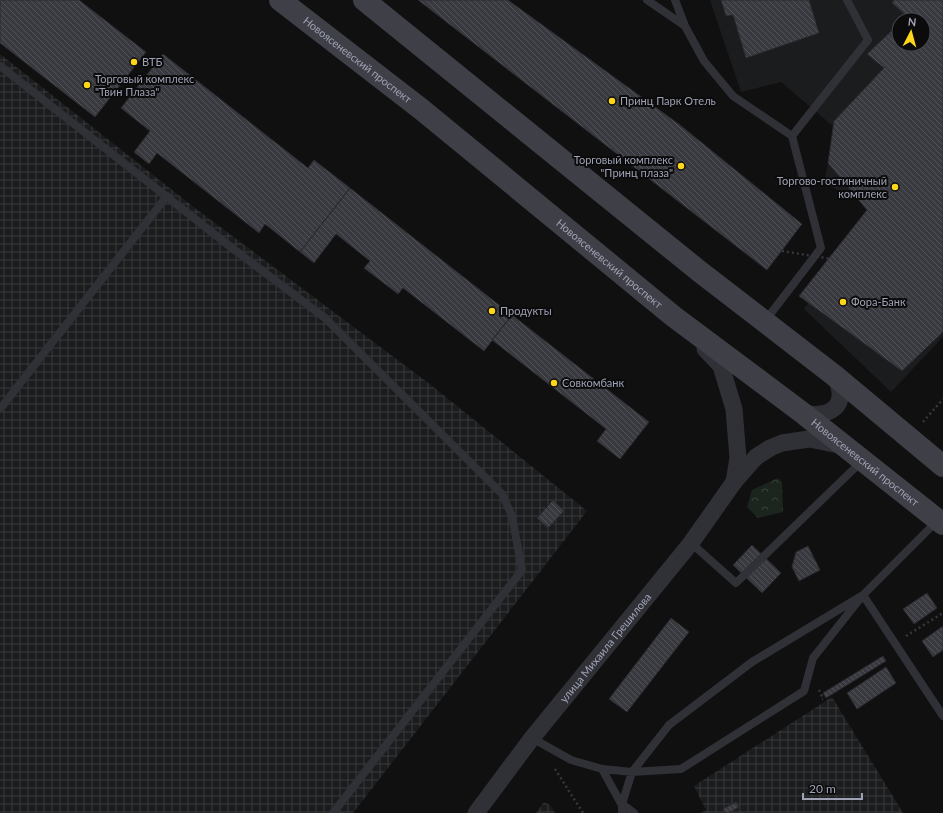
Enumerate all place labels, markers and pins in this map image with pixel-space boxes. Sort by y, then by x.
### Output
place label: ВТБ [142,55,162,68]
marker: ВТБ [129,57,139,67]
place label: Торговый комплекс "Твин Плаза" [95,72,194,98]
marker: Торговый комплекс "Твин Плаза" [82,80,92,90]
place label: Принц Парк Отель [620,94,716,107]
marker: Принц Парк Отель [607,96,617,106]
place label: Торговый комплекс "Принц плаза" [574,153,673,179]
marker: Торговый комплекс "Принц плаза" [676,161,686,171]
place label: Торгово-гостиничный комплекс [777,174,887,200]
marker: Торгово-гостиничный комплекс [890,182,900,192]
place label: Фора-Банк [851,295,906,308]
marker: Фора-Банк [838,297,848,307]
place label: Продукты [500,304,552,317]
marker: Продукты [487,306,497,316]
place label: Совкомбанк [562,376,625,389]
marker: Совкомбанк [549,378,559,388]

